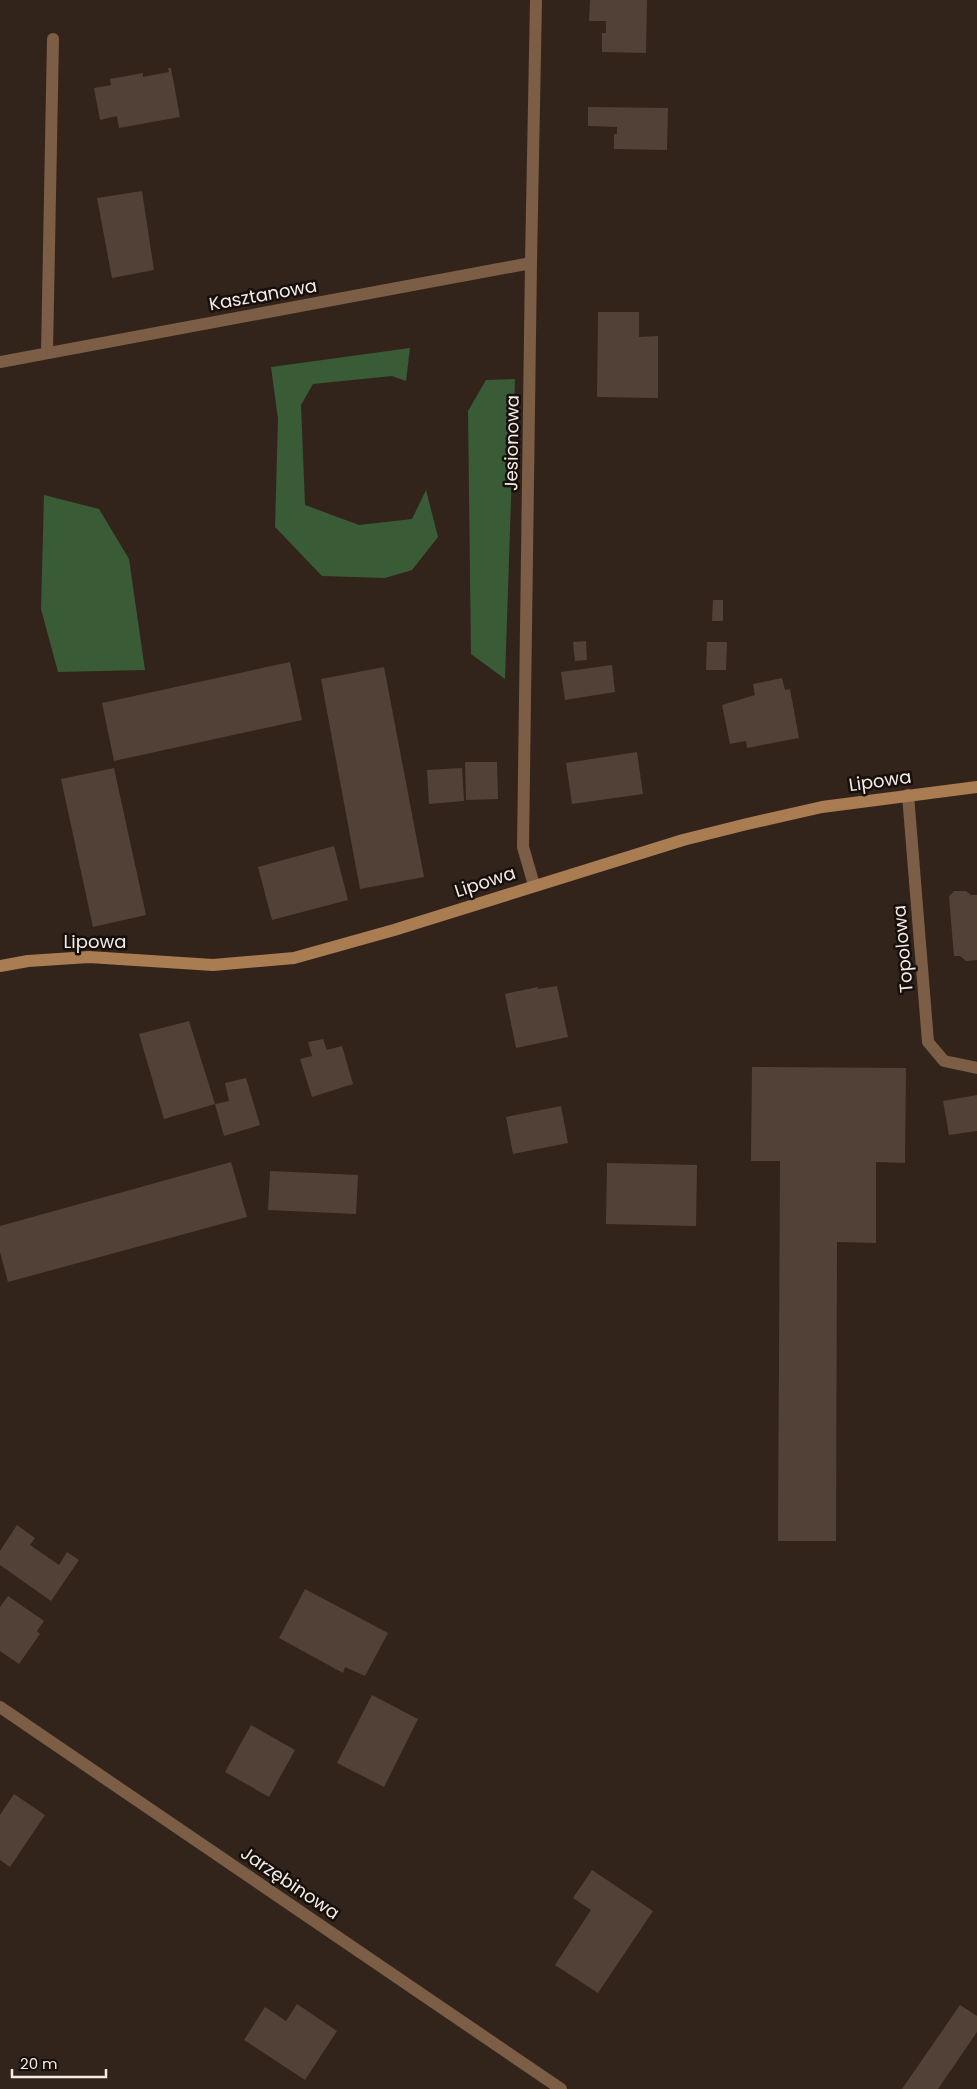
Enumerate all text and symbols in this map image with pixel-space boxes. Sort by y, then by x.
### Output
street label: Kasztanowa [207,273,319,316]
street label: Jesionowa [498,395,525,491]
street label: Lipowa [847,764,913,797]
street label: Lipowa [451,860,519,903]
street label: Topolowa [886,904,919,994]
street label: Lipowa [64,929,126,954]
street label: Jarzębinowa [236,1840,345,1925]
scale bar [12,2046,106,2078]
text: 20 m [20,2053,58,2074]

